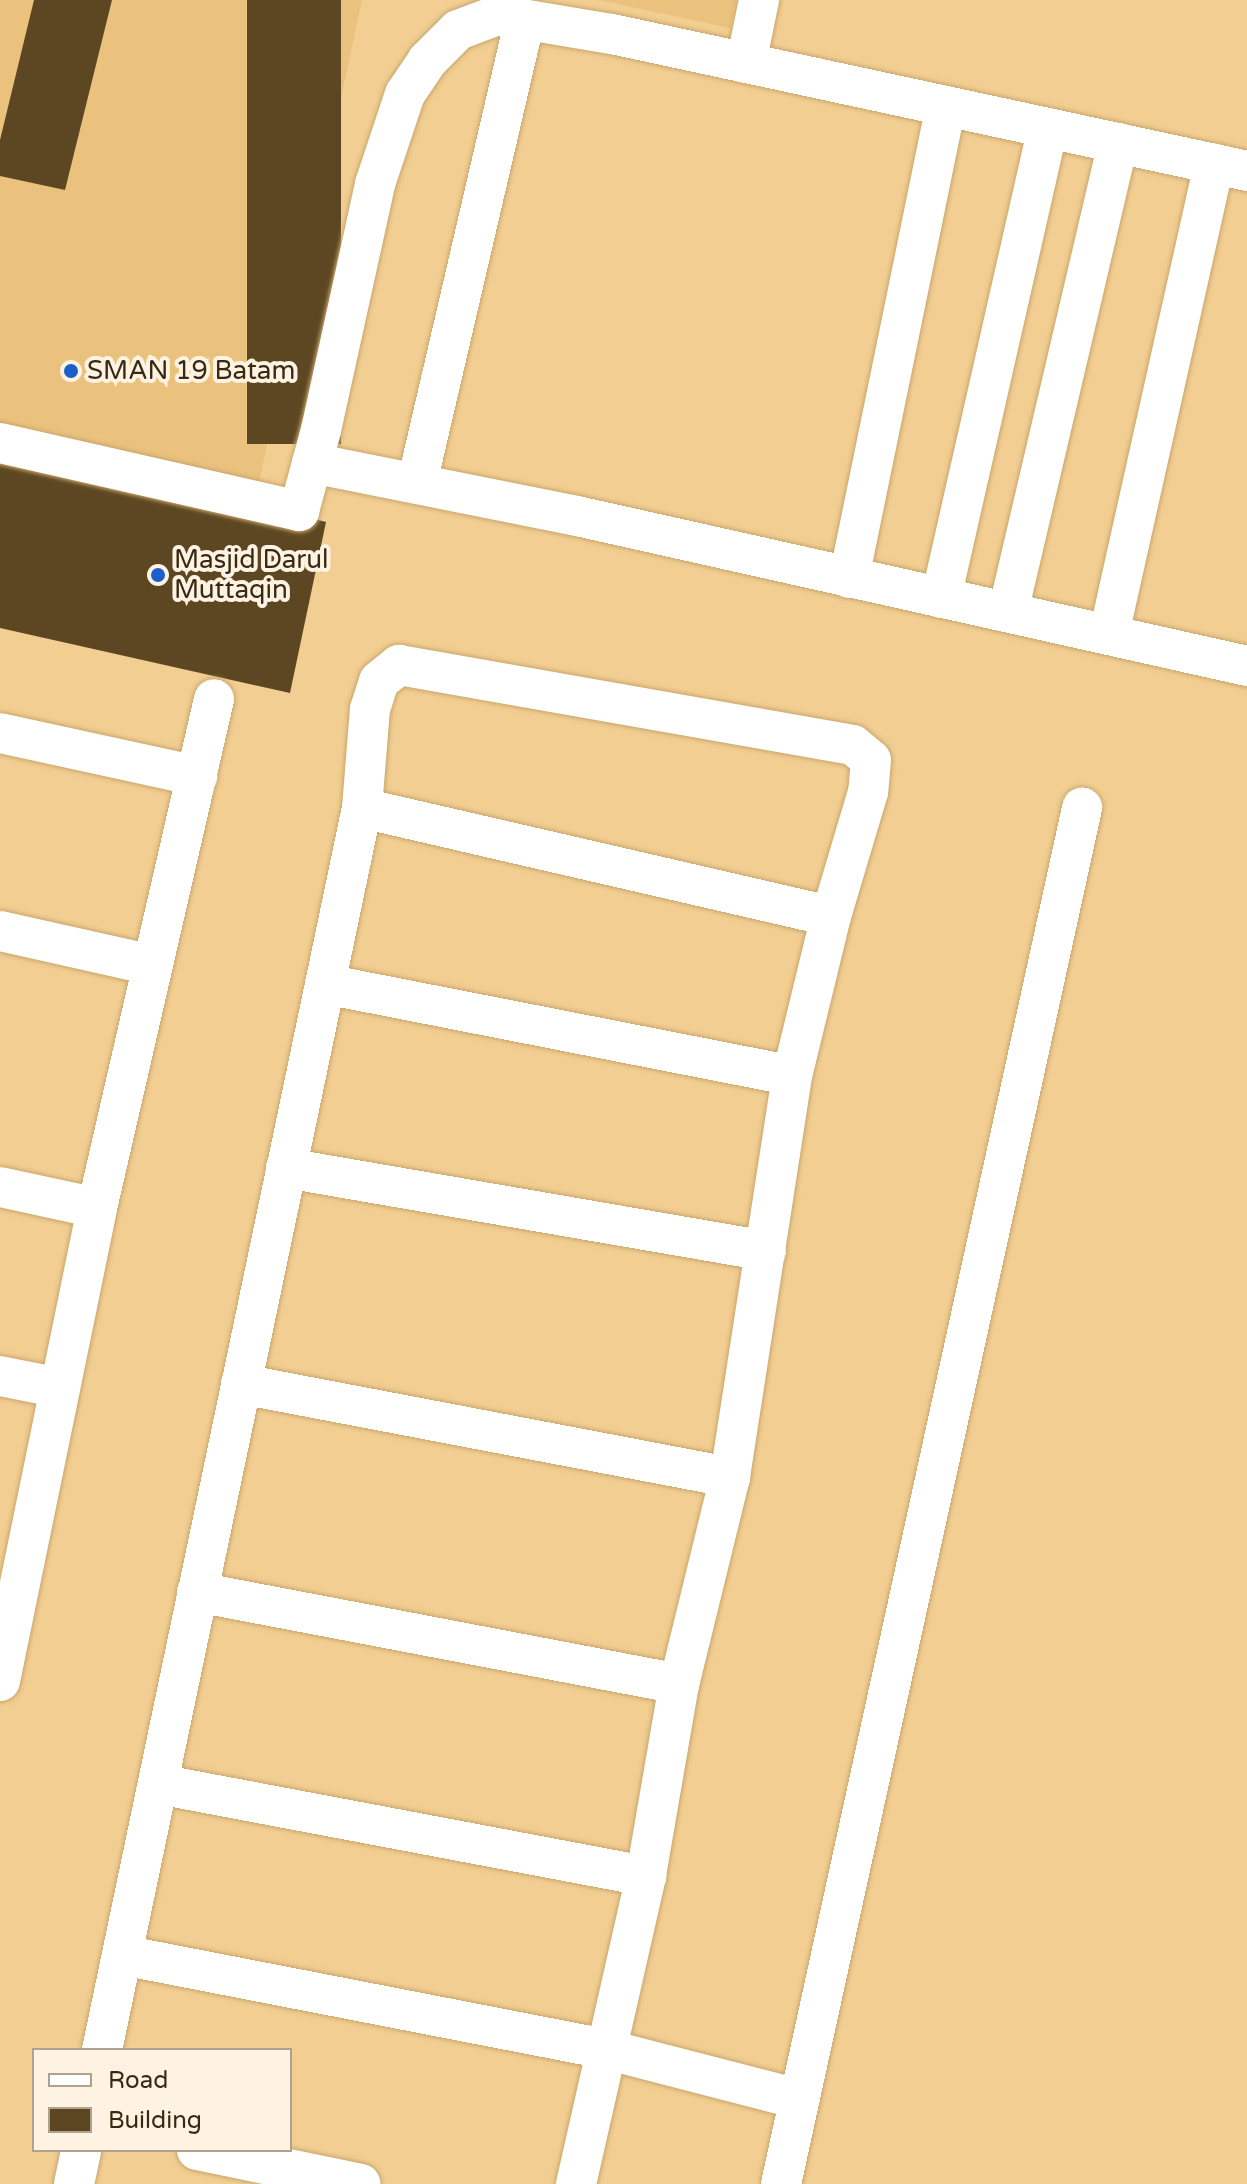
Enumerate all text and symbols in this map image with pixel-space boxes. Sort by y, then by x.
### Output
place label: SMAN 19 Batam [87,355,295,387]
marker: SMAN 19 Batam [62,362,80,380]
place label: Masjid Darul Muttaqin [174,544,329,606]
marker: Masjid Darul Muttaqin [149,566,167,584]
legend [32,2048,292,2152]
text: Road [108,2066,168,2095]
text: Building [108,2106,202,2135]

